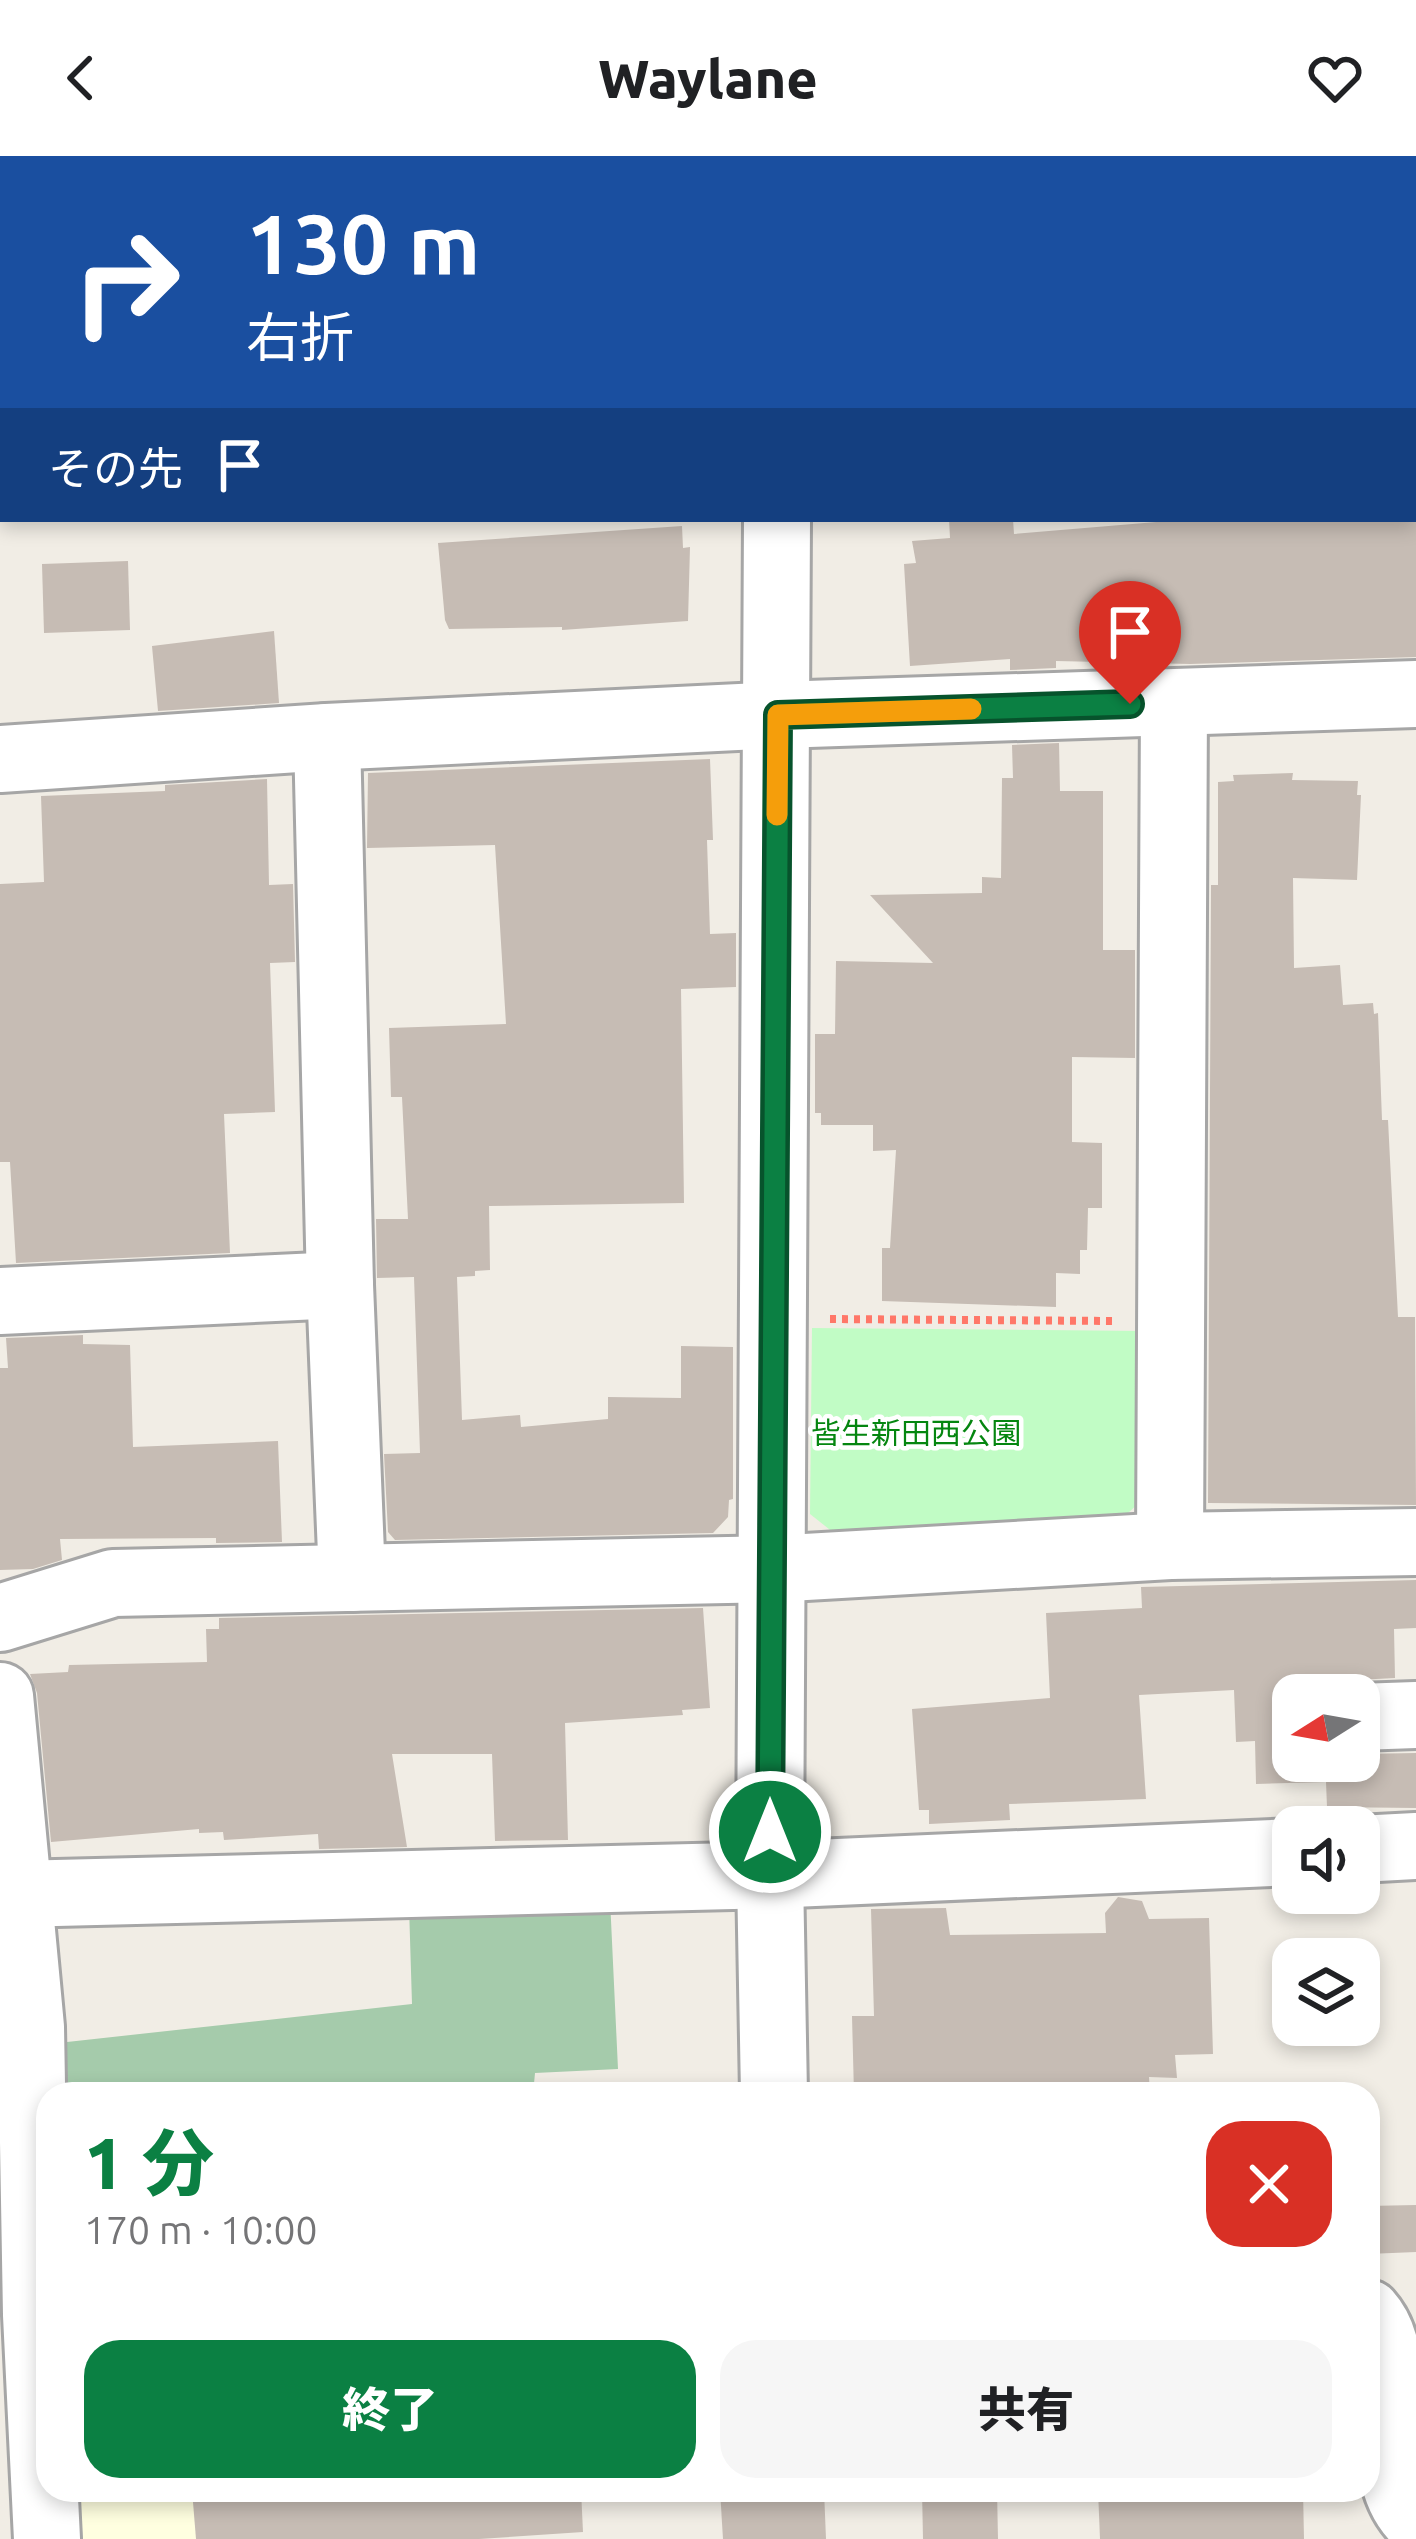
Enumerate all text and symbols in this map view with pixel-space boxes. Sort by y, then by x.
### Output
icon: back [48,45,114,111]
icon: heart [1302,45,1368,111]
text: Waylane [598,48,818,108]
text: 130 m [246,196,480,290]
icon: right [48,204,204,360]
text: 右折 [246,307,354,367]
icon: arrive [207,432,273,498]
text: その先 [48,443,183,494]
pin [1079,581,1181,704]
icon: arrive [1097,599,1163,665]
park label: 皆生新田西公園 [811,1416,1021,1450]
north arrow [1272,1674,1380,1782]
map controls [1272,1674,1380,2046]
position arrow [707,1769,833,1895]
button: sound [1272,1806,1380,1914]
button: layers [1272,1938,1380,2046]
button: close [1206,2121,1332,2247]
text: 1 分 [84,2122,214,2203]
text: 170 m · 10:00 [84,2208,318,2251]
button: 終了 [84,2340,696,2478]
button: 共有 [720,2340,1332,2478]

